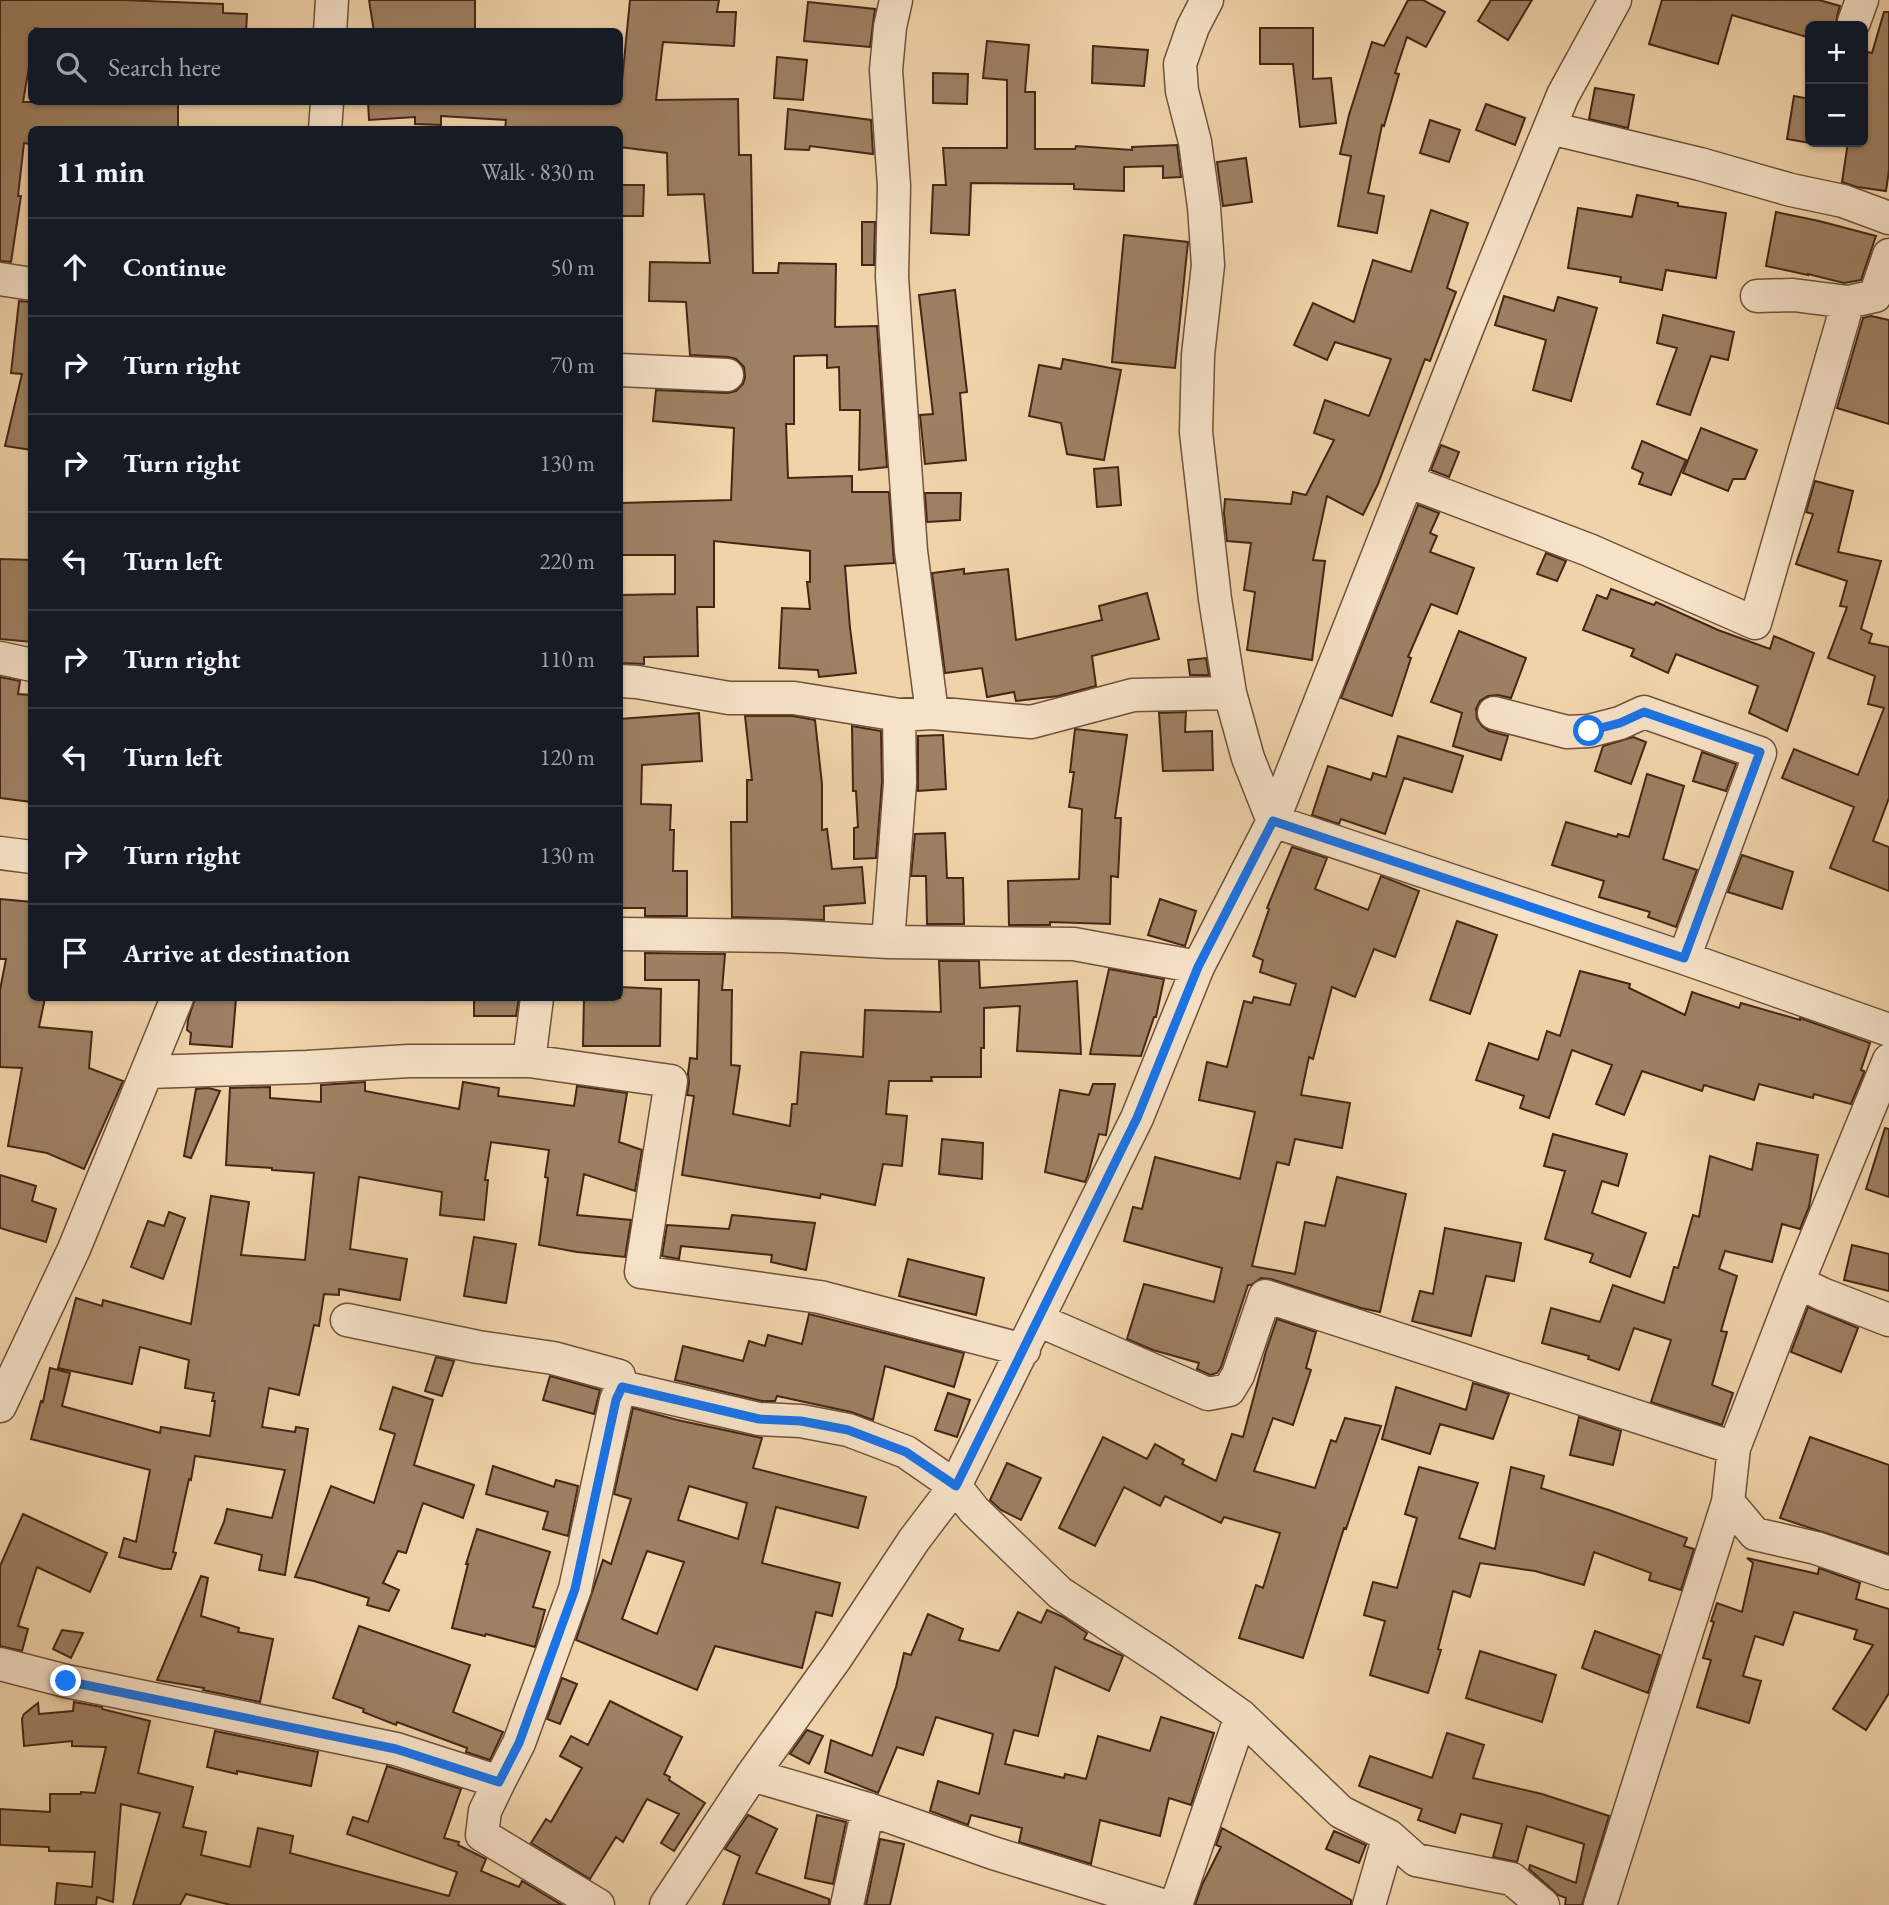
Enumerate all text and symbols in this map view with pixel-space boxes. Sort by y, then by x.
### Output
map controls [1805,21,1868,147]
button: + [1805,21,1868,84]
search box [28,28,623,105]
icon: search [52,48,90,86]
text: Search here [108,50,221,84]
button: − [1805,84,1868,147]
text: 11 min [56,152,145,191]
text: Walk · 830 m [481,157,595,187]
icon: ahead [56,248,94,286]
text: Continue [123,250,226,284]
text: 50 m [550,252,595,282]
icon: right [56,346,94,384]
text: Turn right [123,348,241,382]
text: 70 m [550,350,595,380]
icon: right [56,444,94,482]
text: Turn right [123,446,241,480]
text: 130 m [539,448,595,478]
icon: left [56,542,94,580]
text: Turn left [123,544,222,578]
text: 220 m [539,546,595,576]
icon: right [56,640,94,678]
text: Turn right [123,642,241,676]
text: 110 m [539,644,595,674]
route start [1573,715,1604,746]
icon: left [56,738,94,776]
text: Turn left [123,740,222,774]
text: 120 m [539,742,595,772]
icon: right [56,836,94,874]
text: Turn right [123,838,241,872]
text: 130 m [539,840,595,870]
icon: arrive [56,934,94,972]
text: Arrive at destination [123,936,350,970]
route end [50,1665,81,1696]

